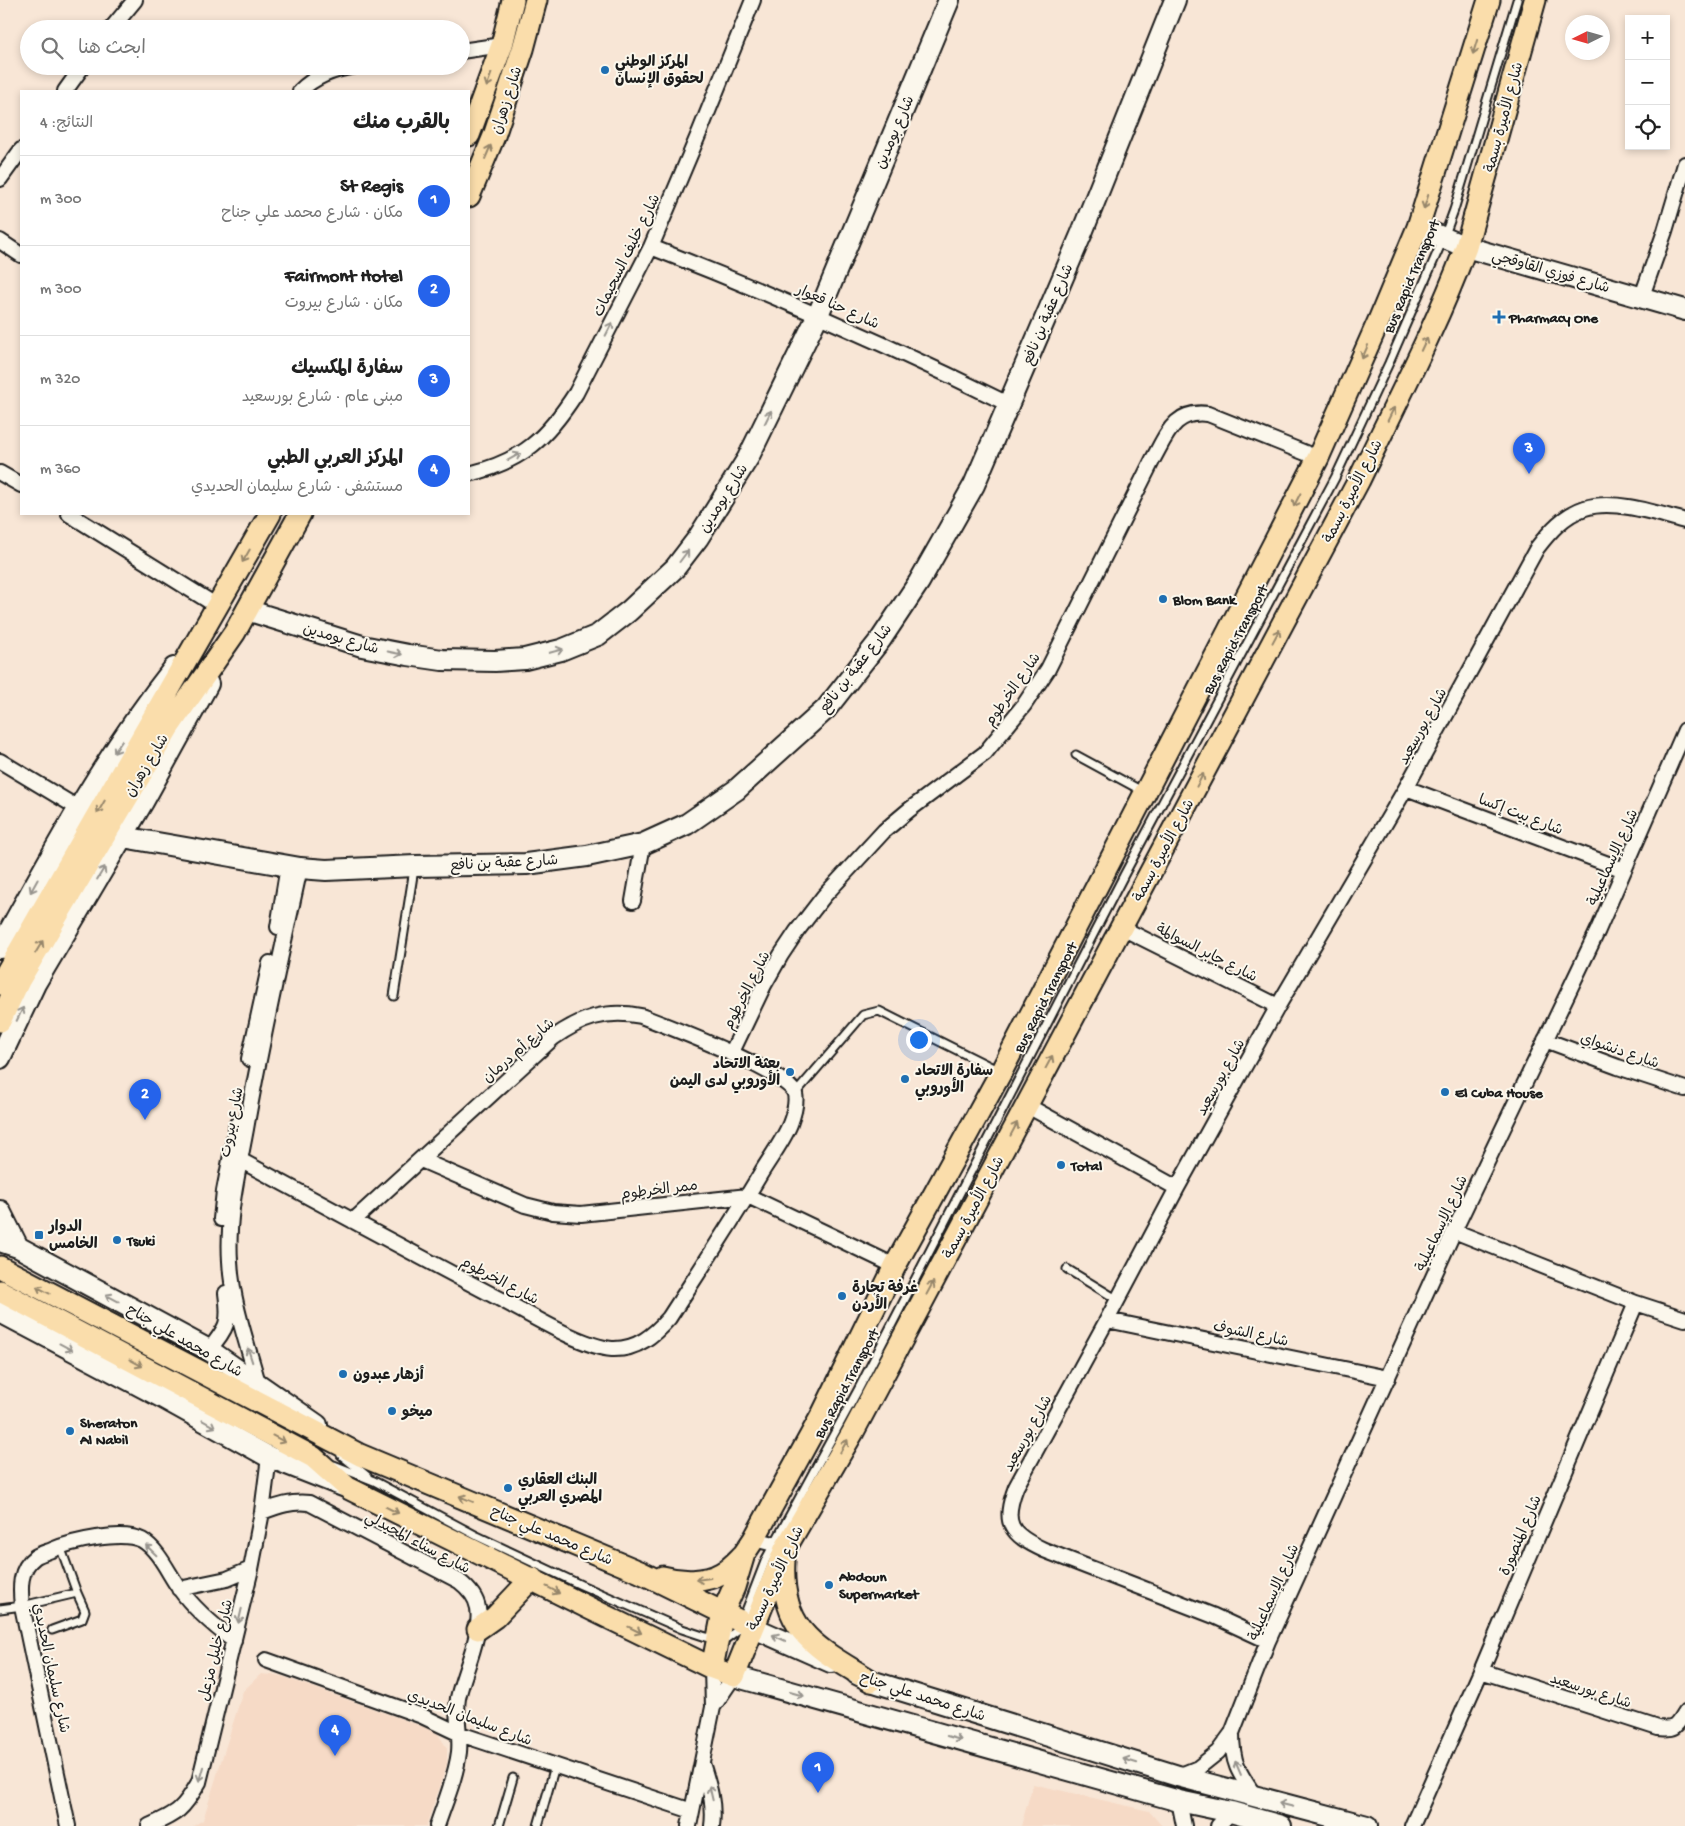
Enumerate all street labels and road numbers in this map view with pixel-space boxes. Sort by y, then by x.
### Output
street label: شارع الأميرة بسمة [1479,60,1528,175]
street label: شارع زهران [488,64,527,137]
street label: شارع بومدين [872,93,919,172]
street label: شارع خليف السحيمات [590,192,665,320]
street label: Bus Rapid Transport [1380,216,1446,337]
street label: شارع فوزي القاوقجي [1489,248,1611,300]
street label: شارع عقبة بن نافع [1019,262,1078,368]
street label: شارع حنا قعوار [792,281,882,334]
street label: شارع الأميرة بسمة [1317,436,1388,547]
street label: شارع بومدين [696,461,753,537]
street label: Bus Rapid Transport [1200,580,1274,699]
street label: شارع بومدين [300,621,380,659]
street label: شارع عقبة بن نافع [816,621,897,717]
street label: شارع الخرطوم [982,650,1046,731]
street label: شارع بورسعيد [1395,686,1452,768]
street label: شارع زهران [122,731,174,801]
street label: شارع بيت إكسا [1475,791,1565,840]
street label: شارع الأميرة بسمة [1128,795,1199,905]
street label: شارع الإسماعيلية [1584,807,1643,909]
street label: شارع عقبة بن نافع [450,852,559,876]
street label: شارع جابر السوالمة [1152,920,1260,987]
street label: Bus Rapid Transport [1011,938,1083,1057]
street label: شارع الخرطوم [720,949,776,1034]
street label: شارع أم درمان [478,1014,559,1088]
street label: شارع دنشواي [1578,1030,1661,1074]
street label: شارع بورسعيد [1193,1037,1250,1119]
street label: شارع بيروت [217,1086,249,1159]
street label: شارع الأميرة بسمة [938,1152,1009,1262]
street label: شارع الإسماعيلية [1413,1173,1473,1275]
street label: ممر الخرطوم [620,1177,699,1206]
street label: شارع الخرطوم [457,1254,541,1311]
street label: شارع محمد علي جناح [122,1301,245,1384]
street label: شارع الشوف [1211,1318,1290,1352]
street label: Bus Rapid Transport [811,1324,885,1443]
street label: شارع بورسعيد [1000,1393,1057,1475]
street label: شارع المنصورة [1497,1493,1547,1579]
street label: شارع محمد علي جناح [487,1503,615,1572]
street label: شارع سناء المحيدلي [361,1509,473,1581]
street label: شارع الأميرة بسمة [742,1522,809,1634]
street label: شارع الإسماعيلية [1245,1542,1304,1644]
street label: شارع خليل مزعل [196,1598,238,1703]
street label: شارع سليمان الحديدي [27,1602,73,1735]
street label: شارع محمد علي جناح [857,1669,987,1729]
street label: شارع بورسعيد [1547,1670,1633,1714]
street label: شارع سليمان الحديدي [404,1687,534,1751]

